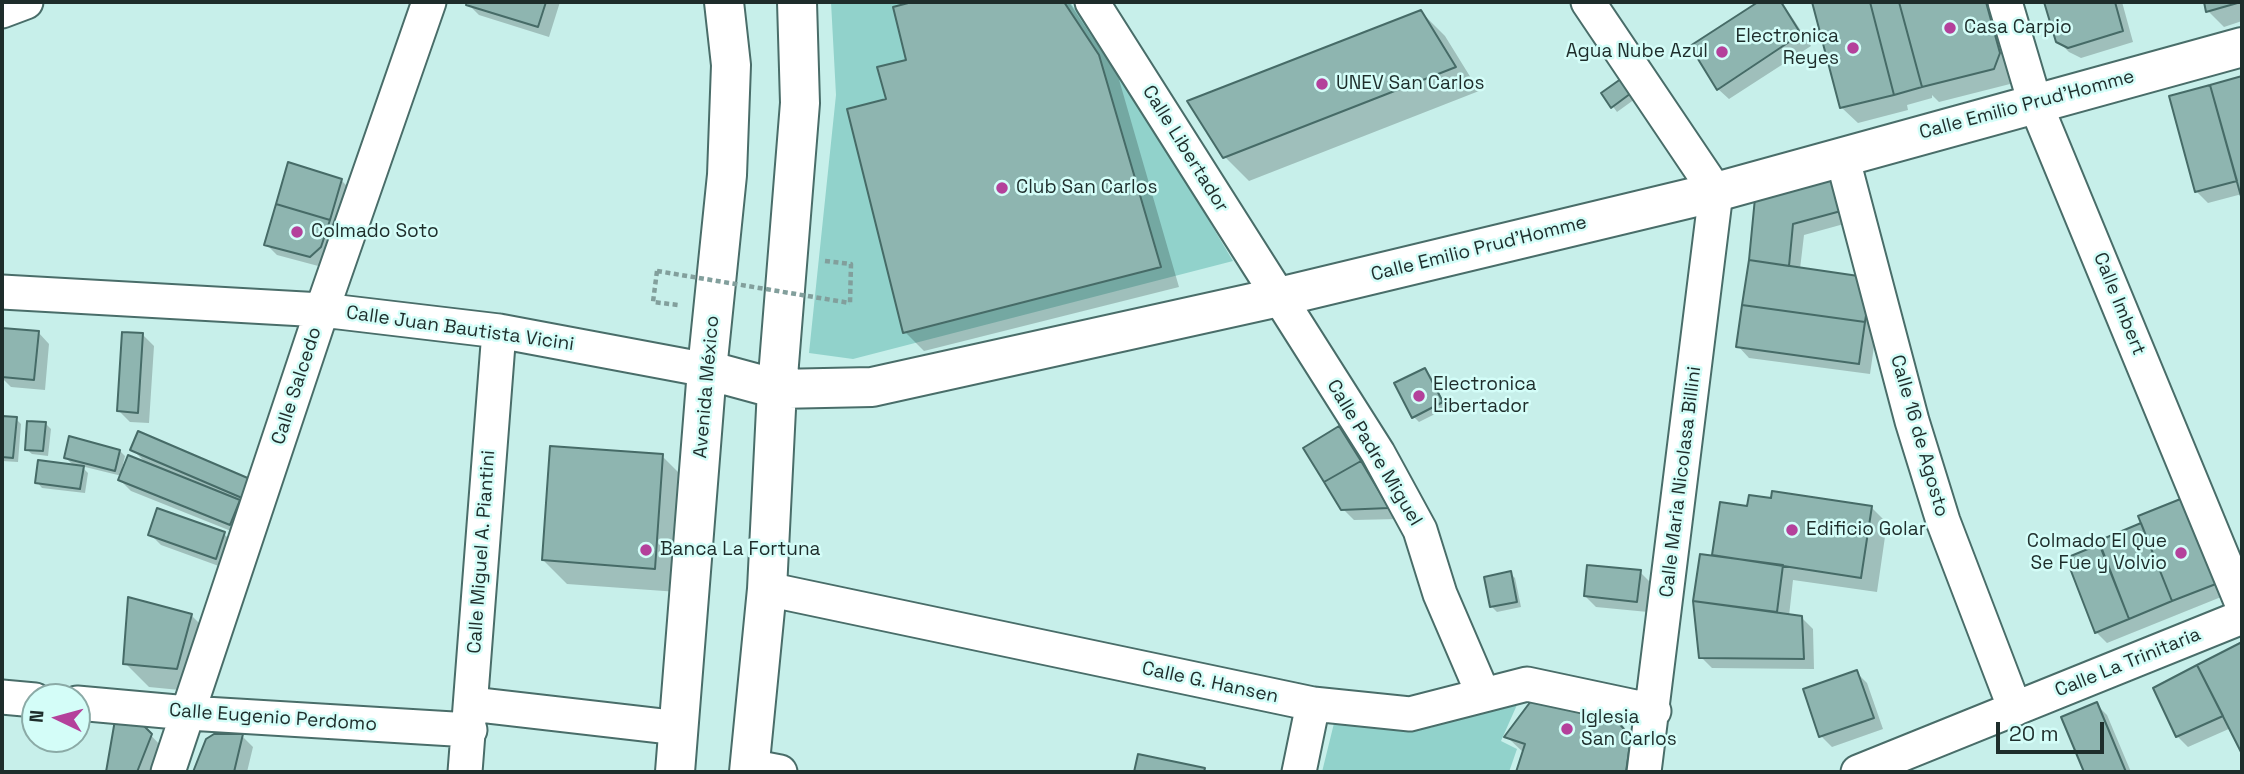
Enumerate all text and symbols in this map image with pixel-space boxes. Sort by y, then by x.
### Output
place label: Casa Carpio [1964,17,2072,39]
marker: Casa Carpio [1942,20,1958,36]
place label: Electronica Reyes [1736,26,1839,70]
marker: Electronica Reyes [1845,40,1861,56]
place label: Agua Nube Azul [1566,41,1708,63]
marker: Agua Nube Azul [1714,44,1730,60]
street label: Calle Emilio Prud'Homme [1917,65,2137,145]
place label: UNEV San Carlos [1336,73,1484,95]
marker: UNEV San Carlos [1314,76,1330,92]
street label: Calle Libertador [1137,82,1233,216]
place label: Club San Carlos [1016,177,1157,199]
marker: Club San Carlos [994,180,1010,196]
street label: Calle Emilio Prud'Homme [1369,211,1589,287]
place label: Colmado Soto [311,221,439,243]
marker: Colmado Soto [289,224,305,240]
street label: Calle Imbert [2088,249,2150,359]
street label: Calle Juan Bautista Vicini [345,302,575,356]
street label: Avenida México [689,315,725,459]
street label: Calle Salcedo [267,324,327,448]
street label: Calle 16 de Agosto [1885,352,1953,520]
street label: Calle Maria Nicolasa Billini [1656,365,1706,599]
place label: Electronica Libertador [1433,374,1536,418]
street label: Calle Padre Miguel [1321,376,1427,530]
marker: Electronica Libertador [1411,388,1427,404]
street label: Calle Miguel A. Piantini [464,449,500,655]
place label: Edificio Golar [1806,519,1926,541]
marker: Edificio Golar [1784,522,1800,538]
place label: Colmado El Que Se Fue y Volvio [2027,531,2167,575]
place label: Banca La Fortuna [660,539,820,561]
marker: Banca La Fortuna [638,542,654,558]
marker: Colmado El Que Se Fue y Volvio [2173,545,2189,561]
street label: Calle La Trinitaria [2052,623,2204,703]
street label: Calle G. Hansen [1140,657,1280,709]
north arrow [21,683,91,753]
street label: Calle Eugenio Perdomo [168,699,378,737]
place label: Iglesia San Carlos [1581,707,1677,751]
scale bar [1999,708,2108,752]
text: N [24,709,50,724]
text: 20 m [2009,720,2059,747]
marker: Iglesia San Carlos [1559,721,1575,737]

